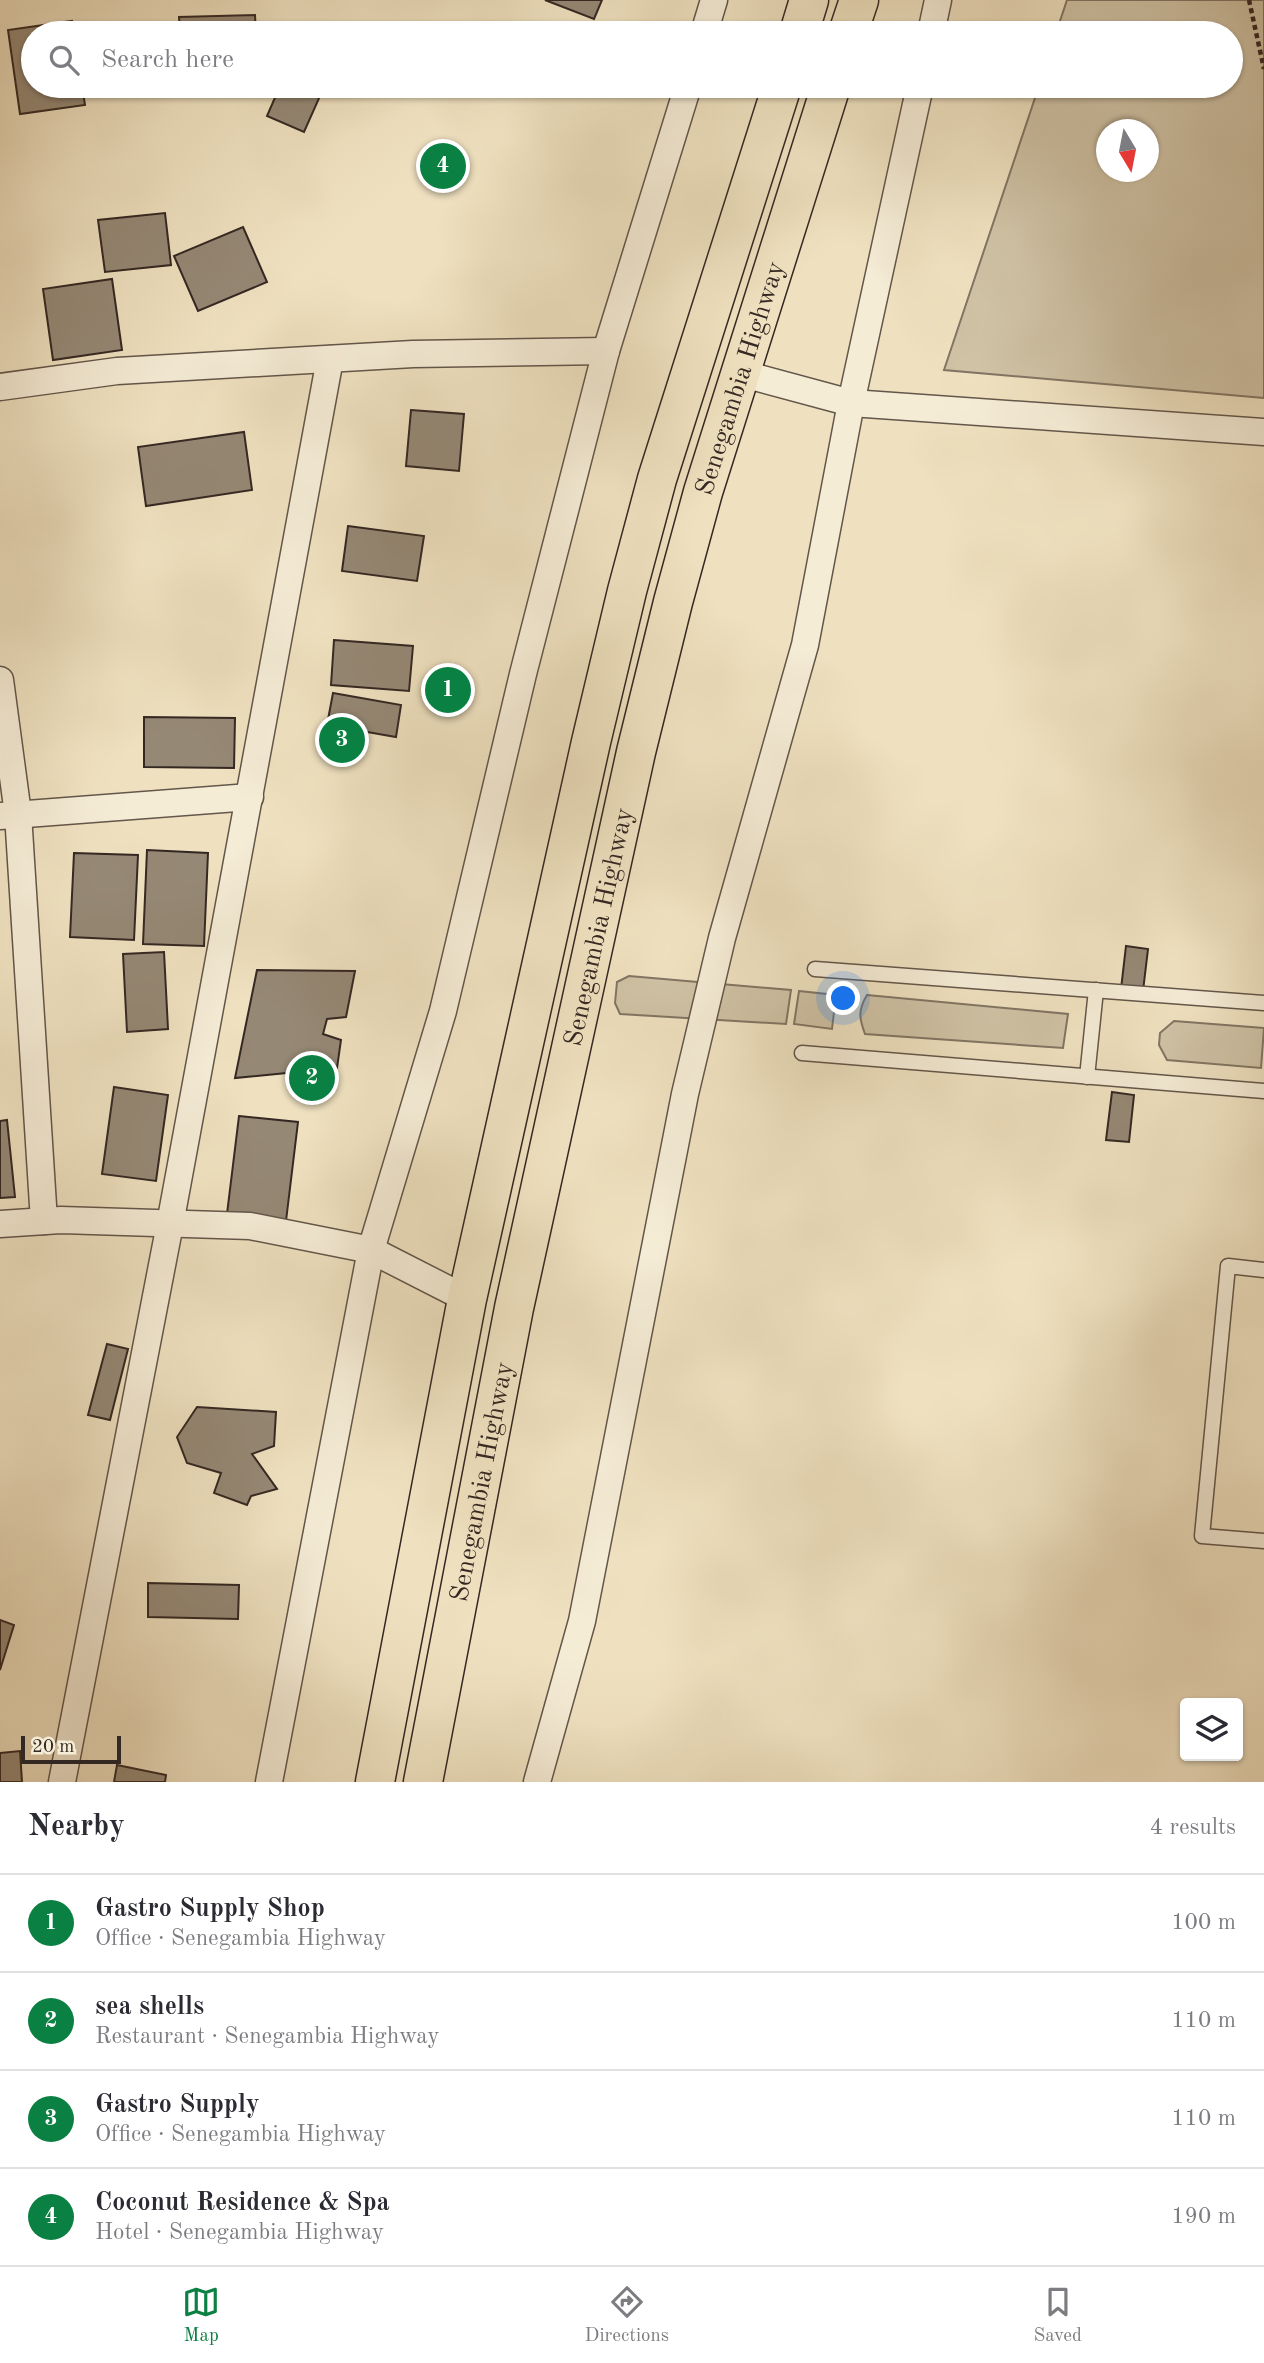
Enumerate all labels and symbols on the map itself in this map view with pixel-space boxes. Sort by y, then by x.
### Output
north arrow [1096,119,1159,182]
pin: 4 [420,140,466,192]
street label: Senegambia Highway [692,258,790,499]
pin: 1 [425,664,471,716]
pin: 3 [319,714,365,766]
street label: Senegambia Highway [561,805,638,1049]
your location [826,981,860,1015]
pin: 2 [289,1052,335,1104]
street label: Senegambia Highway [447,1360,518,1604]
scale bar [21,1733,121,1765]

